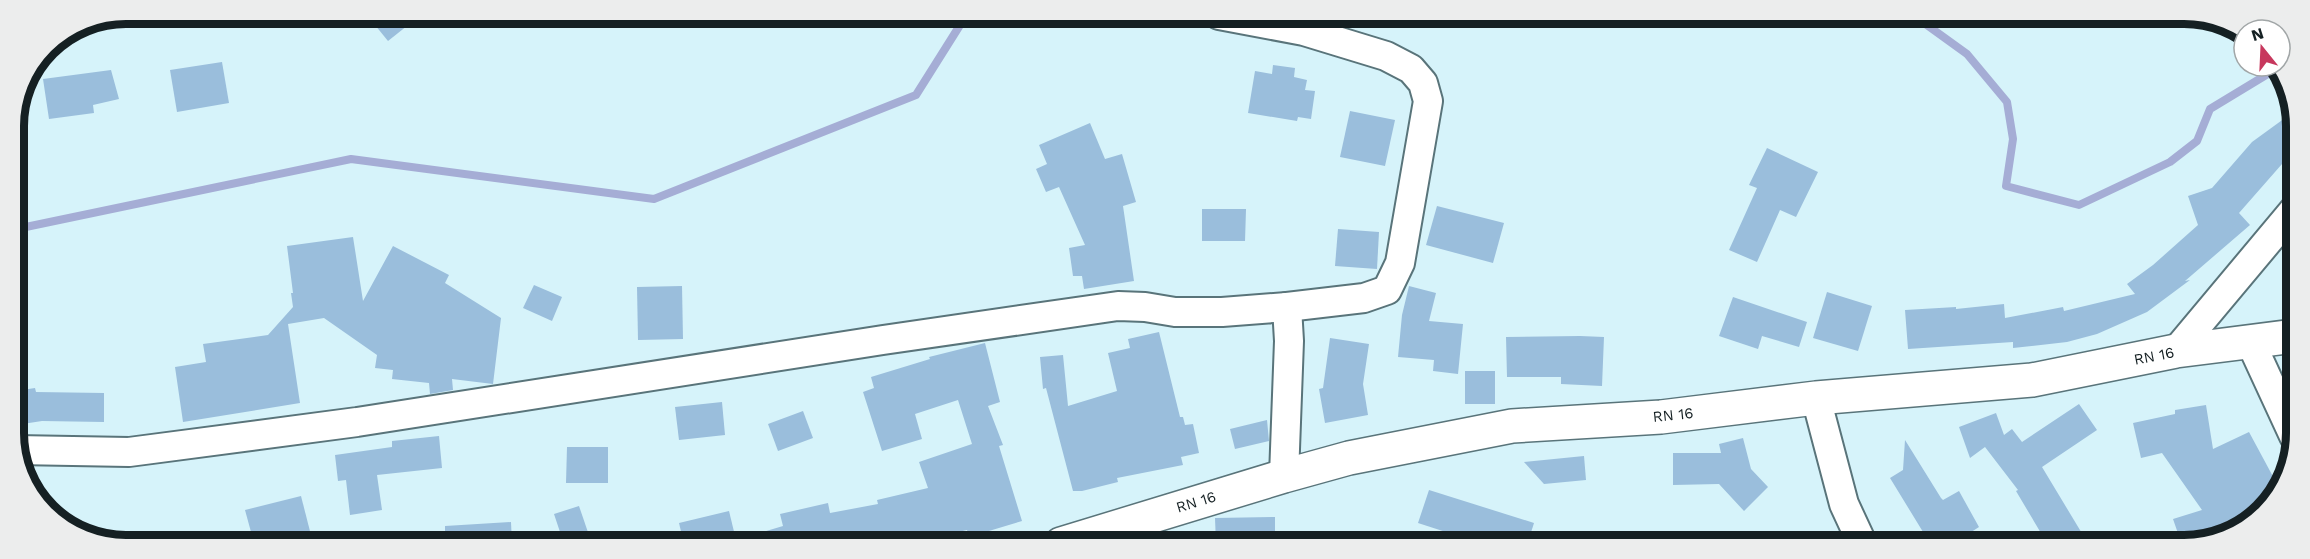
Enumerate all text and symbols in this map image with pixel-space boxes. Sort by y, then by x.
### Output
north arrow [2232,18,2292,78]
text: N [2249,23,2266,45]
street label: RN 16 [2132,343,2176,369]
street label: RN 16 [1652,404,1694,426]
street label: RN 16 [1174,487,1218,517]

